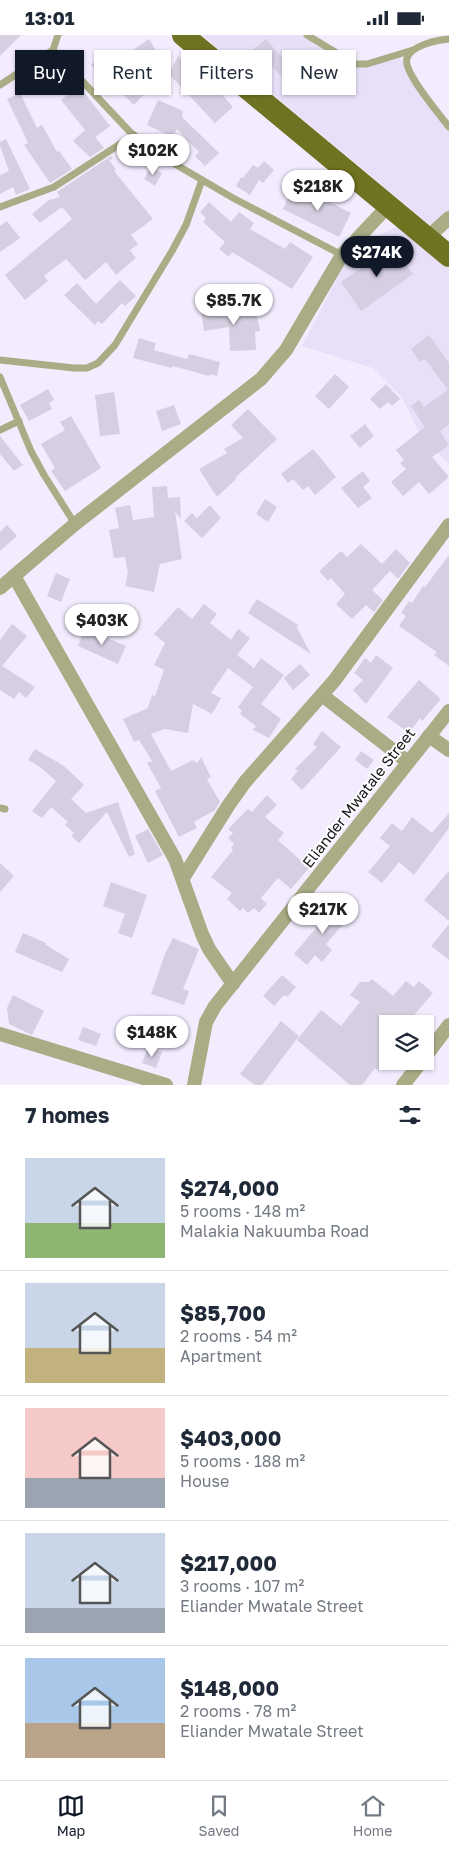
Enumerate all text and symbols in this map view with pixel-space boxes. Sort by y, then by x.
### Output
text: 13:01 [25,6,75,29]
chip: Buy [15,50,84,95]
chip: Rent [94,50,171,95]
chip: Filters [181,50,272,95]
chip: New [282,50,356,95]
pin: $102K [118,133,188,176]
text: $102K [128,140,178,160]
pin: $218K [283,169,353,212]
text: $218K [293,176,343,196]
pin: $274K [342,235,412,278]
text: $274K [352,242,402,262]
pin: $85.7K [193,283,275,326]
text: $85.7K [206,290,262,310]
pin: $403K [67,603,137,646]
text: $403K [76,610,128,630]
street label: Eliander Mwatale Street [298,724,418,871]
pin: $217K [288,893,358,935]
text: $217K [298,899,348,919]
pin: $148K [117,1015,187,1058]
map controls [379,1015,434,1070]
button: layers [379,1015,434,1070]
text: $148K [127,1022,177,1042]
icon: filters [396,1101,424,1129]
text: 7 homes [25,1102,110,1128]
text: $274,000 [180,1175,279,1201]
icon: home [65,1178,125,1238]
text: 5 rooms · 148 m² [180,1201,305,1221]
text: Malakia Nakuumba Road [180,1221,369,1241]
text: $85,700 [180,1300,266,1326]
icon: home [65,1303,125,1363]
text: 2 rooms · 54 m² [180,1326,297,1346]
text: Apartment [180,1346,262,1366]
text: $403,000 [180,1425,281,1451]
icon: home [65,1428,125,1488]
text: 5 rooms · 188 m² [180,1451,305,1471]
text: House [180,1471,229,1491]
text: $217,000 [180,1550,277,1576]
icon: home [65,1553,125,1613]
text: 3 rooms · 107 m² [180,1576,304,1596]
text: Eliander Mwatale Street [180,1596,364,1616]
text: $148,000 [180,1675,279,1701]
icon: home [65,1678,125,1738]
text: 2 rooms · 78 m² [180,1701,296,1721]
text: Eliander Mwatale Street [180,1721,364,1741]
tab: Map [57,1792,85,1839]
tab: Saved [199,1792,239,1839]
tab: Home [353,1792,392,1839]

